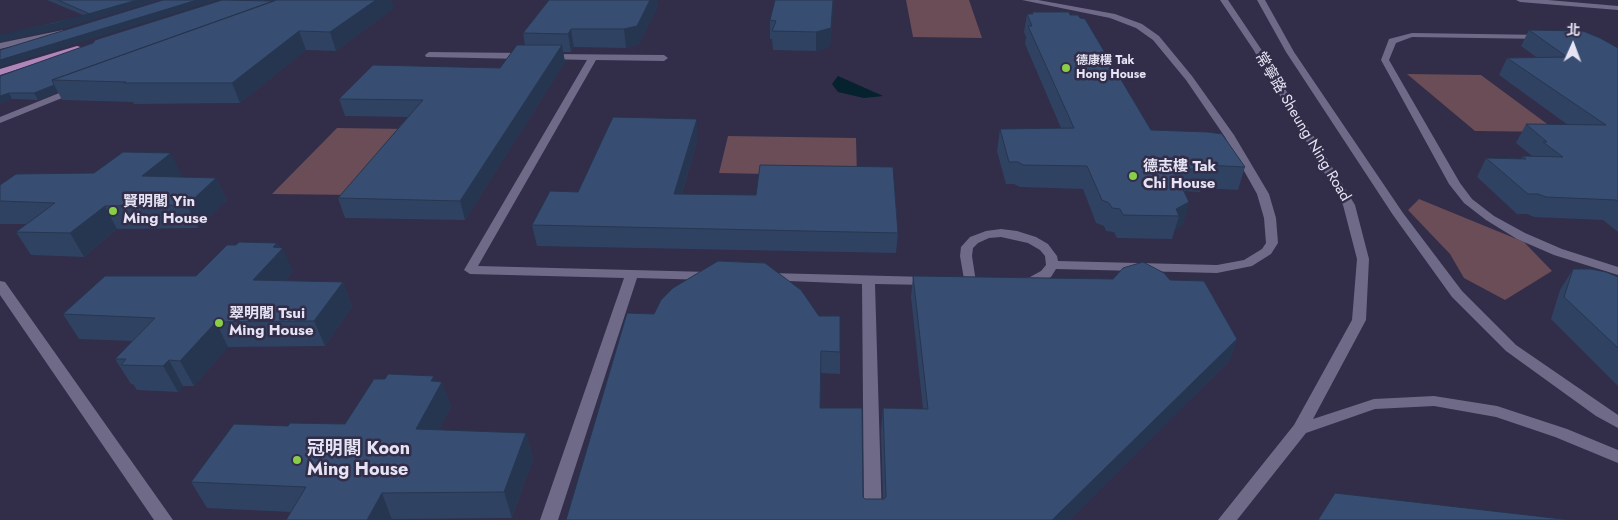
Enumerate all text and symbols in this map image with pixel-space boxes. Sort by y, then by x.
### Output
north arrow [1548,20,1598,70]
text: 北 [1566,20,1581,40]
street label: 常寧路 Sheung Ning Road [1250,49,1354,205]
place label: 德康樓 Tak Hong House [1076,54,1146,82]
marker: 德康樓 Tak Hong House [1060,62,1072,74]
place label: 德志樓 Tak Chi House [1143,158,1216,193]
marker: 德志樓 Tak Chi House [1127,170,1139,182]
place label: 賢明閣 Yin Ming House [123,193,207,228]
marker: 賢明閣 Yin Ming House [107,205,119,217]
place label: 翠明閣 Tsui Ming House [229,305,313,340]
marker: 翠明閣 Tsui Ming House [213,317,225,329]
place label: 冠明閣 Koon Ming House [307,439,410,482]
marker: 冠明閣 Koon Ming House [291,454,303,466]

